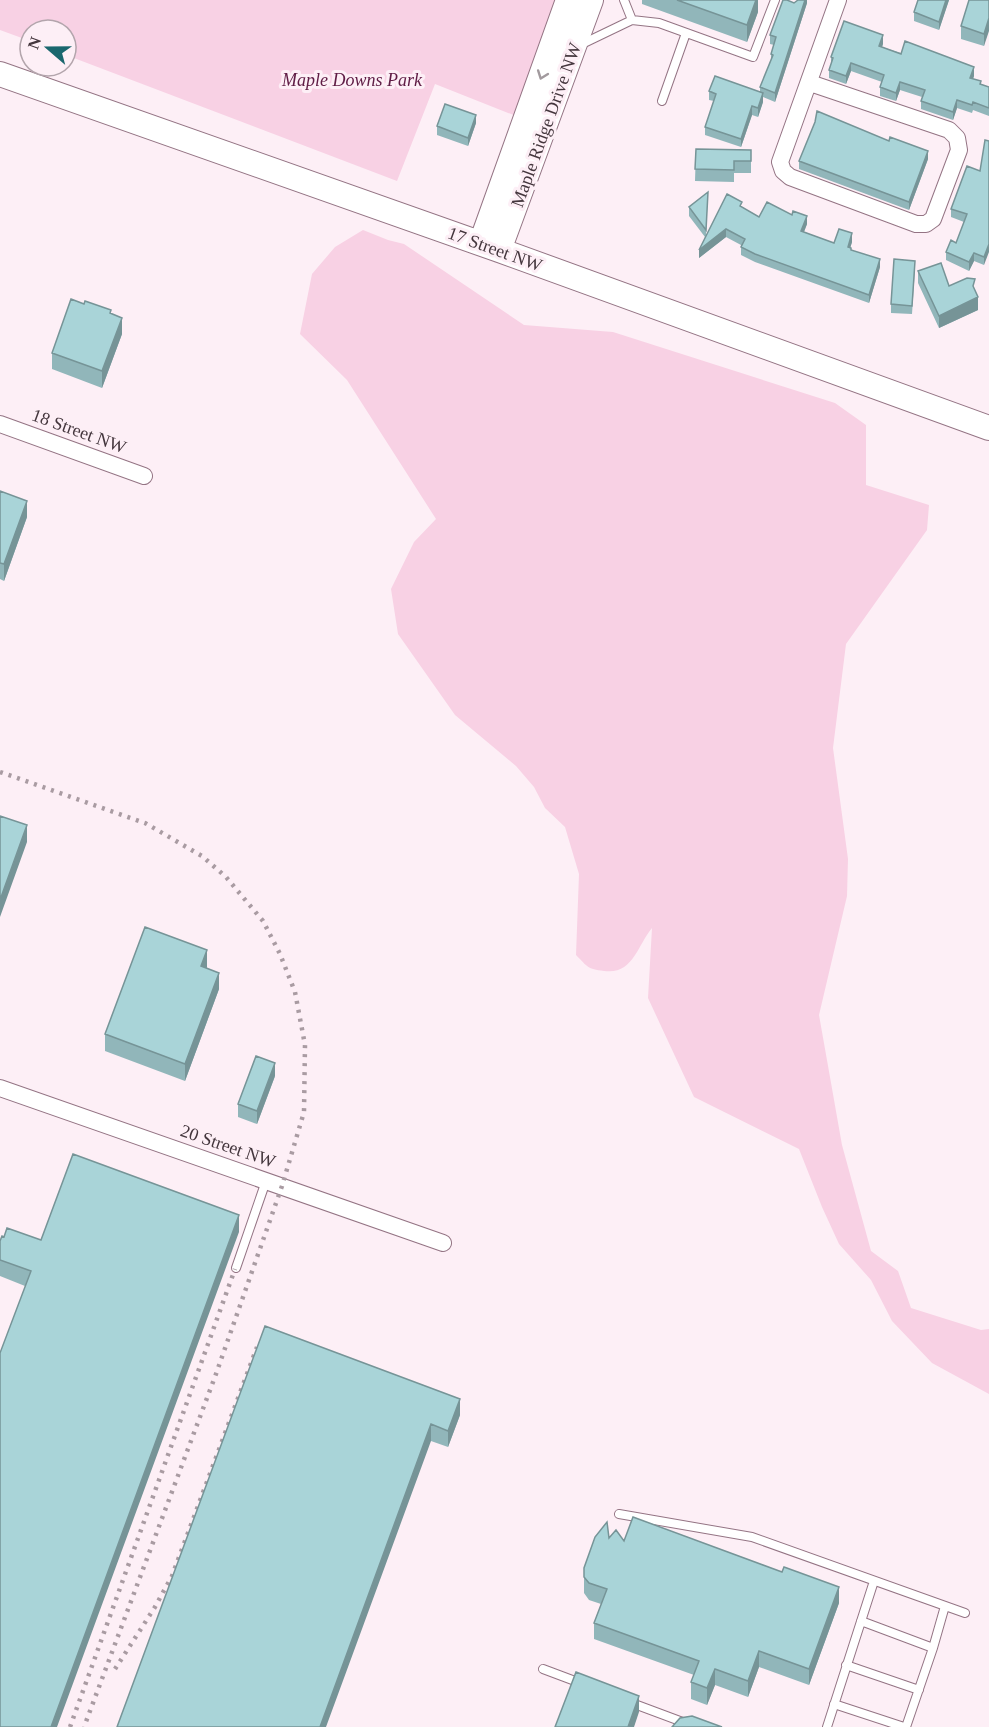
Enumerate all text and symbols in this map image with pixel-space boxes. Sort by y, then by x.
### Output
north arrow [18,18,78,78]
text: N [24,34,44,51]
street label: Maple Ridge Drive NW [507,40,585,210]
one-way arrow [536,69,549,80]
park label: Maple Downs Park [281,70,423,90]
street label: 17 Street NW [445,223,545,275]
street label: 18 Street NW [29,405,129,457]
street label: 20 Street NW [178,1120,278,1172]

